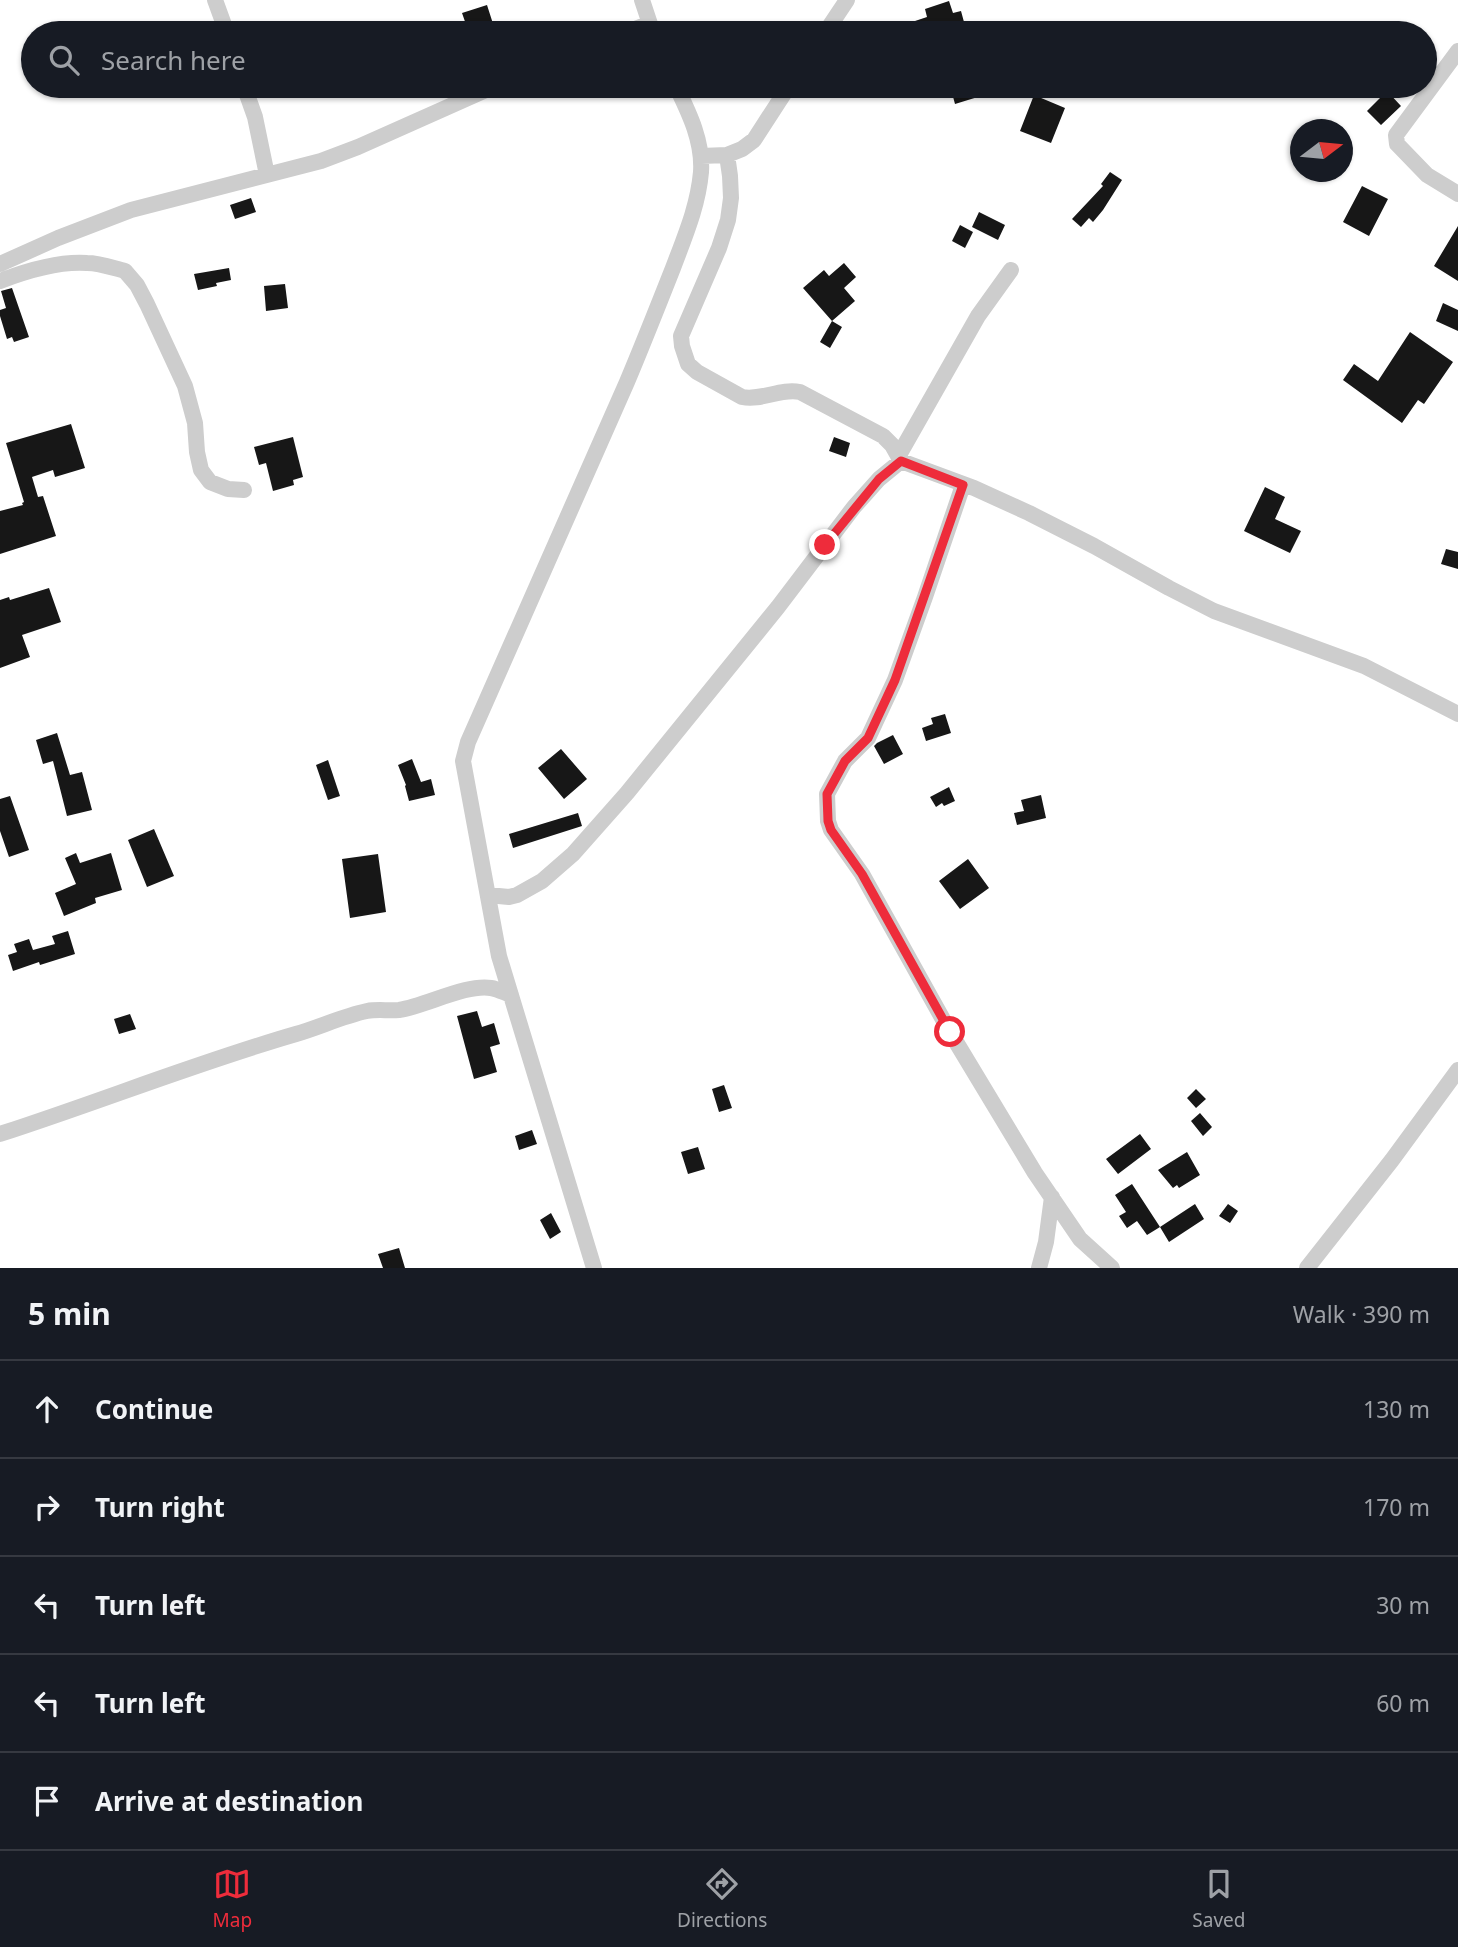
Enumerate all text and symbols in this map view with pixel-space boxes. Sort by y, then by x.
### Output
search box [21,21,1437,98]
icon: search [45,41,83,79]
text: Search here [101,42,246,78]
north arrow [1290,119,1353,182]
route end [809,529,840,560]
route start [934,1016,965,1047]
text: 5 min [28,1293,111,1334]
text: Walk · 390 m [1293,1298,1430,1330]
icon: ahead [28,1390,66,1428]
text: Continue [95,1391,213,1427]
text: 130 m [1363,1393,1430,1425]
icon: right [28,1488,66,1526]
text: Turn right [95,1489,225,1525]
text: 170 m [1363,1491,1430,1523]
icon: left [28,1586,66,1624]
text: Turn left [95,1587,206,1623]
text: 30 m [1376,1589,1430,1621]
icon: left [28,1684,66,1722]
text: Turn left [95,1685,206,1721]
text: 60 m [1376,1687,1430,1719]
icon: arrive [28,1782,66,1820]
text: Arrive at destination [95,1783,364,1819]
tab: Map [213,1865,252,1933]
tab: Directions [677,1865,767,1933]
tab: Saved [1192,1865,1245,1933]

